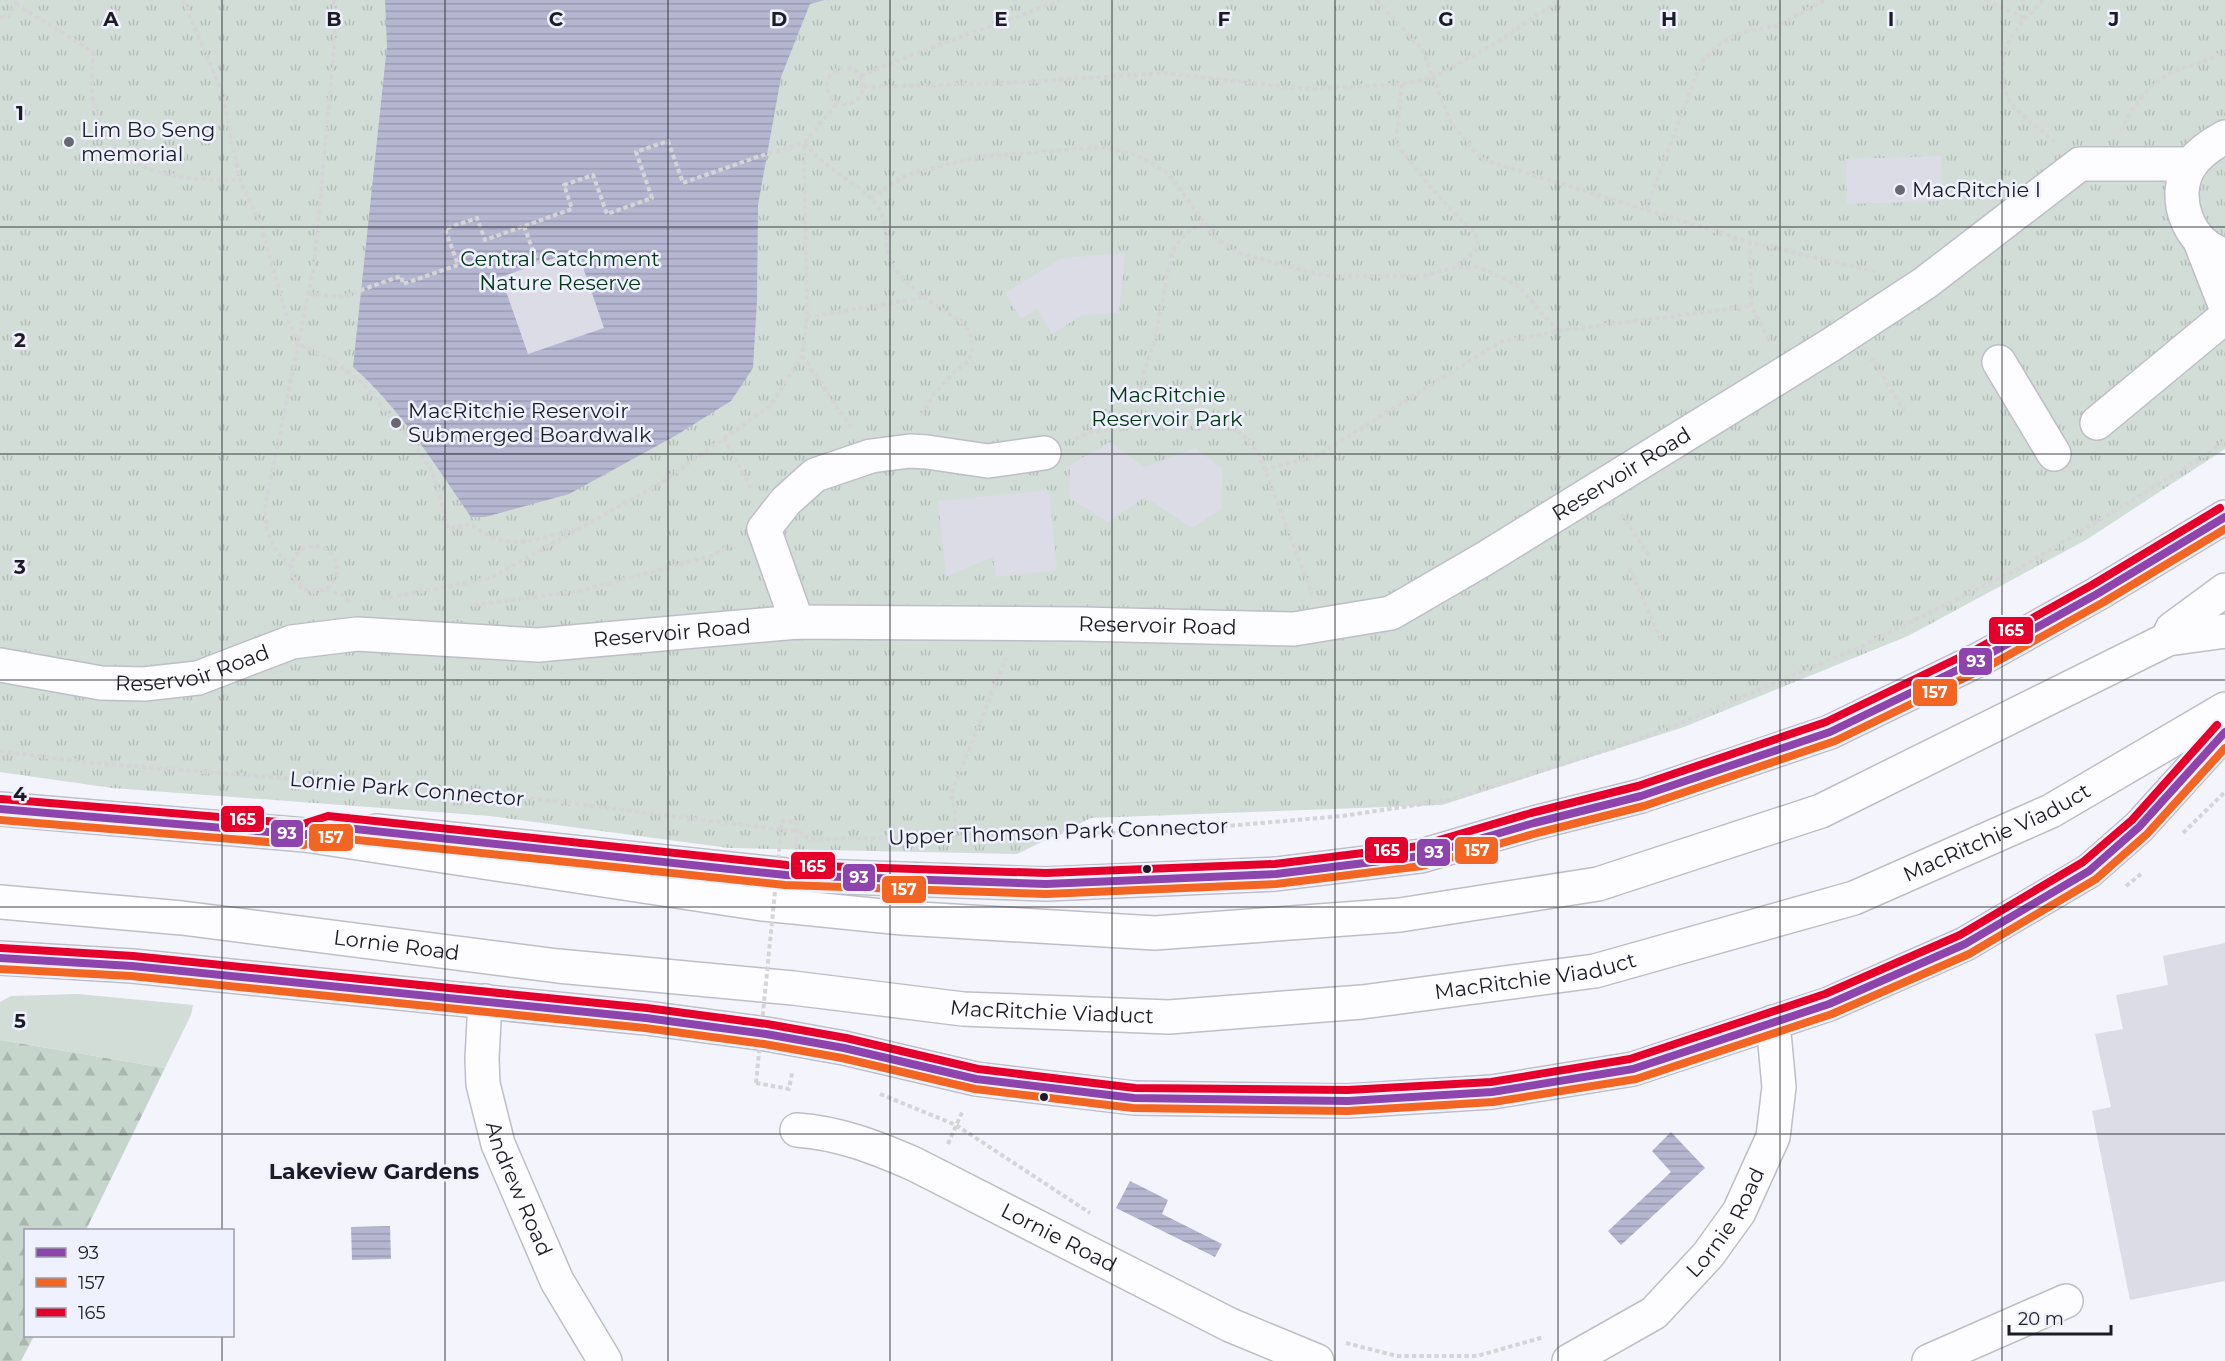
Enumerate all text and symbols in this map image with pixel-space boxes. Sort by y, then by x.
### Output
text: A [102,7,119,31]
text: B [326,7,342,31]
text: C [549,7,564,31]
text: D [771,7,787,31]
text: E [994,7,1008,31]
text: F [1218,7,1231,31]
text: G [1438,7,1454,31]
text: H [1661,7,1677,31]
text: I [1888,7,1894,31]
text: J [2108,7,2119,31]
text: 1 [16,101,24,125]
place label: Lim Bo Seng memorial [81,117,215,166]
marker: Lim Bo Seng memorial [62,135,76,149]
place label: MacRitchie I [1912,177,2041,202]
marker: MacRitchie I [1893,183,1907,197]
park label: Central Catchment Nature Reserve [460,246,660,295]
text: 2 [14,328,26,352]
park label: MacRitchie Reservoir Park [1091,382,1243,431]
place label: MacRitchie Reservoir Submerged Boardwalk [408,398,652,447]
marker: MacRitchie Reservoir Submerged Boardwalk [389,416,403,430]
street label: Reservoir Road [1547,421,1695,526]
text: 3 [13,555,26,579]
street label: Reservoir Road [1078,611,1237,640]
street label: Reservoir Road [592,613,752,652]
line badge: 165 [1988,616,2034,645]
text: 165 [1998,621,2024,640]
street label: Reservoir Road [115,639,273,696]
line badge: 93 [1958,647,1993,676]
text: 93 [1966,652,1986,671]
line badge: 157 [1912,678,1958,707]
text: 157 [1922,683,1948,702]
street label: Lornie Park Connector [289,766,525,811]
street label: MacRitchie Viaduct [1899,778,2095,887]
text: 4 [13,782,27,806]
line badge: 165 [220,805,265,833]
text: 165 [230,810,256,829]
street label: Upper Thomson Park Connector [887,813,1228,850]
line badge: 93 [270,819,304,848]
line badge: 157 [308,823,354,852]
text: 93 [277,824,297,843]
text: 157 [318,828,344,847]
line badge: 165 [1364,836,1409,864]
line badge: 157 [1454,836,1499,865]
line badge: 93 [1416,838,1451,867]
text: 165 [1374,841,1400,860]
text: 157 [1464,841,1490,860]
text: 93 [1424,843,1444,862]
line badge: 165 [790,851,836,880]
text: 165 [800,857,826,876]
line badge: 93 [842,863,876,892]
unlabelled marker [1141,863,1153,875]
text: 93 [849,868,869,887]
line badge: 157 [881,875,927,904]
text: 157 [891,880,917,899]
street label: Lornie Road [332,924,461,965]
street label: MacRitchie Viaduct [1433,947,1639,1004]
street label: MacRitchie Viaduct [949,994,1154,1028]
text: 5 [14,1009,26,1033]
unlabelled marker [1038,1091,1050,1103]
street label: Andrew Road [481,1119,558,1260]
district label: Lakeview Gardens [269,1158,480,1185]
street label: Lornie Road [1681,1163,1770,1282]
street label: Lornie Road [997,1197,1121,1277]
legend [24,1229,234,1337]
text: 93 [78,1242,99,1264]
text: 157 [78,1272,105,1294]
scale bar [2009,1298,2111,1336]
text: 165 [78,1302,106,1324]
text: 20 m [2018,1308,2064,1330]

